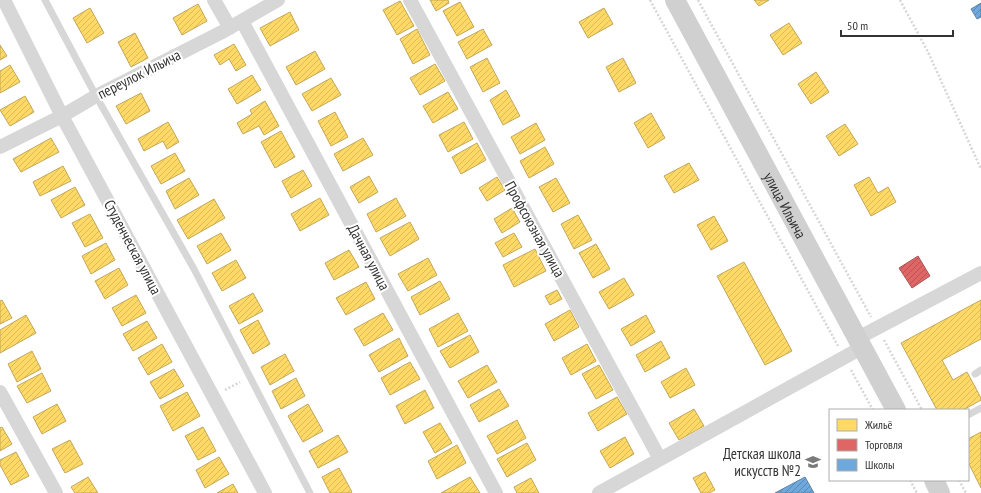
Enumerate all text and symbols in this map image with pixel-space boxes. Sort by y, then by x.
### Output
scale bar [841,12,953,38]
text: 50 m [847,18,868,33]
street label: переулок Ильича [94,45,184,103]
street label: улица Ильича [760,169,811,242]
street label: Профсоюзная улица [501,178,569,280]
street label: Студенческая улица [100,196,166,298]
street label: Дачная улица [344,221,394,293]
legend [829,409,969,481]
text: Жильё [864,417,892,432]
text: Торговля [865,437,903,452]
place label: Детская школа искусств №2 [723,444,801,480]
school or university icon: Детская школа искусств №2 [804,453,822,471]
text: Школы [865,457,894,472]

